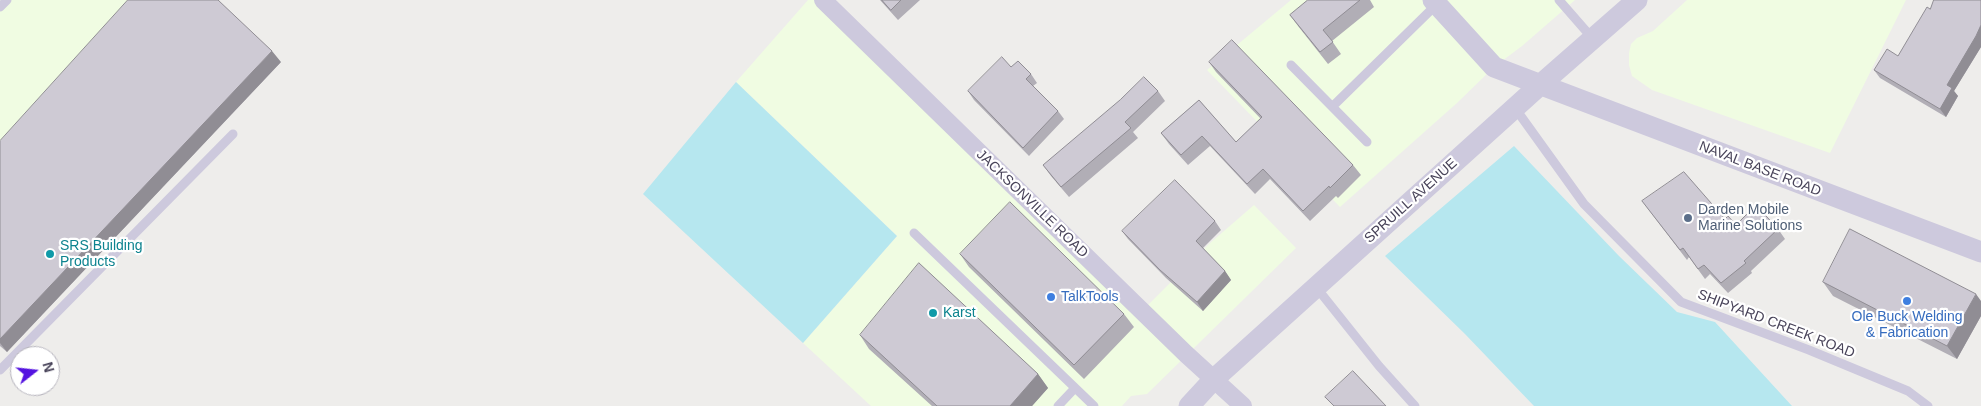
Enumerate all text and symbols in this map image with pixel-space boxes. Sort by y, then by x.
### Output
street label: NAVAL BASE ROAD [1697,138,1823,200]
street label: JACKSONVILLE ROAD [973,146,1091,262]
street label: SPRUILL AVENUE [1361,155,1461,247]
place label: Darden Mobile Marine Solutions [1698,202,1802,234]
marker: Darden Mobile Marine Solutions [1682,212,1694,224]
place label: SRS Building Products [60,238,142,270]
marker: SRS Building Products [44,248,56,260]
street label: SHIPYARD CREEK ROAD [1695,286,1857,362]
place label: TalkTools [1061,289,1119,305]
marker: TalkTools [1045,291,1057,303]
marker: Ole Buck Welding & Fabrication [1901,295,1913,307]
place label: Karst [943,305,976,321]
marker: Karst [927,307,939,319]
place label: Ole Buck Welding & Fabrication [1851,309,1963,342]
north arrow [10,346,60,396]
text: N [39,360,58,374]

